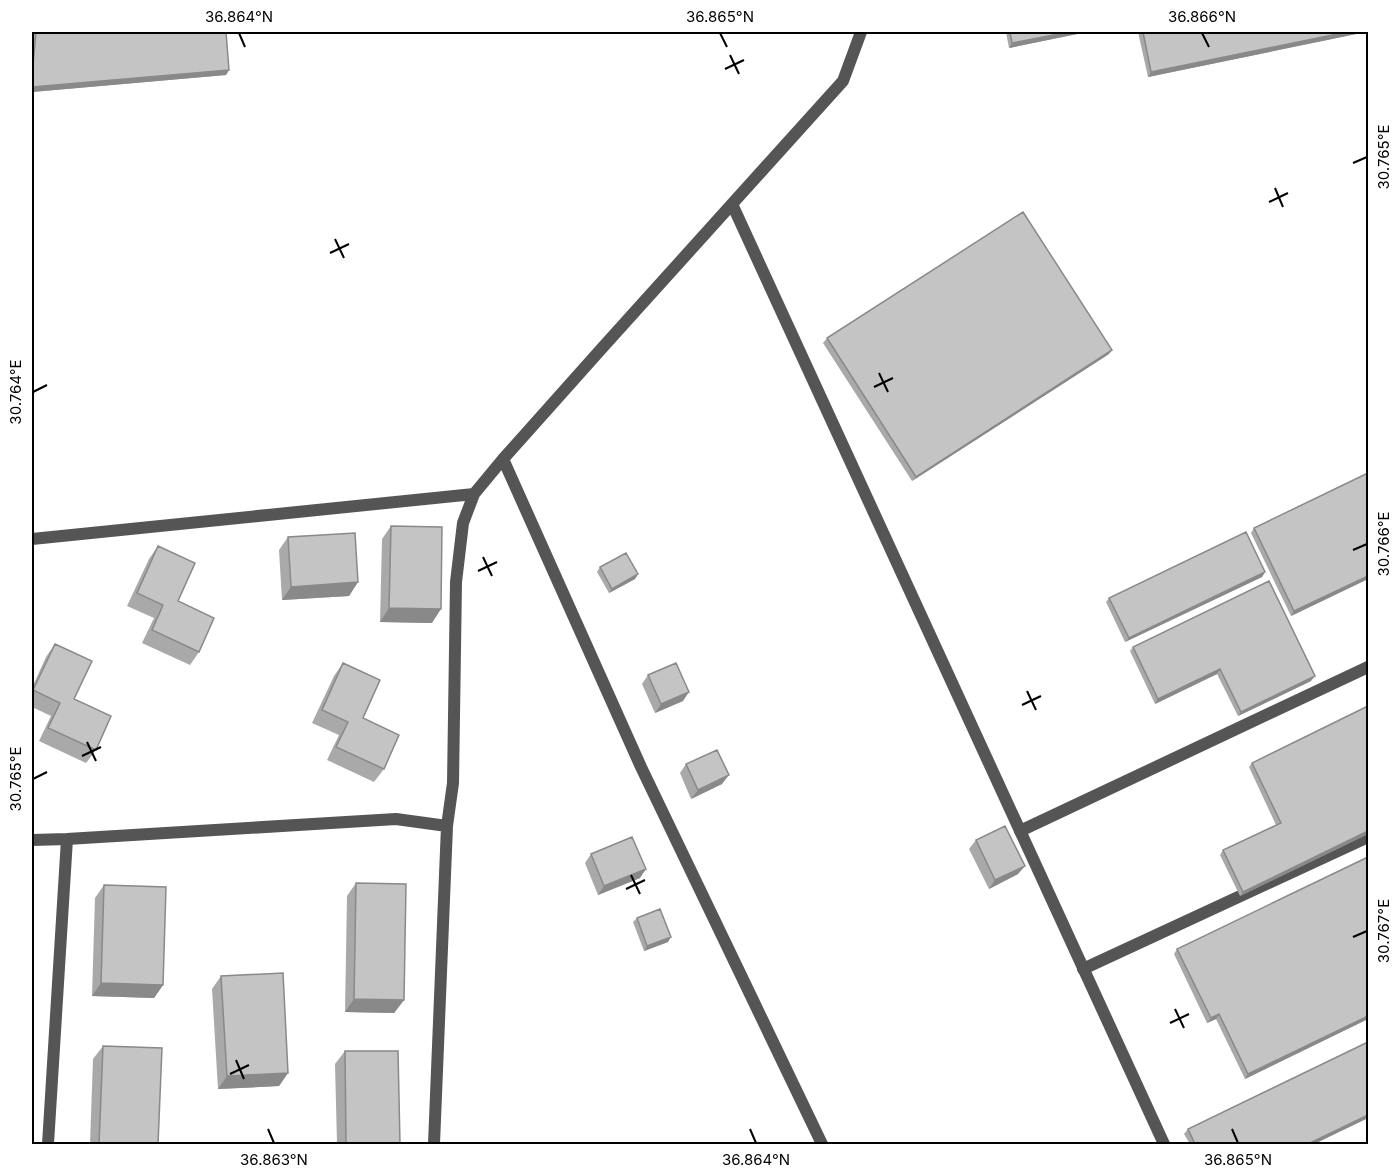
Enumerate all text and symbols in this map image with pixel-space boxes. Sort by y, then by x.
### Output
text: 36.864°N [205,7,273,26]
text: 36.865°N [686,7,754,26]
text: 36.866°N [1168,7,1236,26]
text: 30.765°E [1374,125,1393,189]
text: 30.764°E [6,359,25,425]
text: 30.766°E [1374,511,1393,577]
text: 30.765°E [6,747,25,811]
text: 30.767°E [1374,899,1393,963]
text: 36.863°N [240,1150,308,1169]
text: 36.864°N [722,1150,790,1169]
text: 36.865°N [1204,1150,1272,1169]

